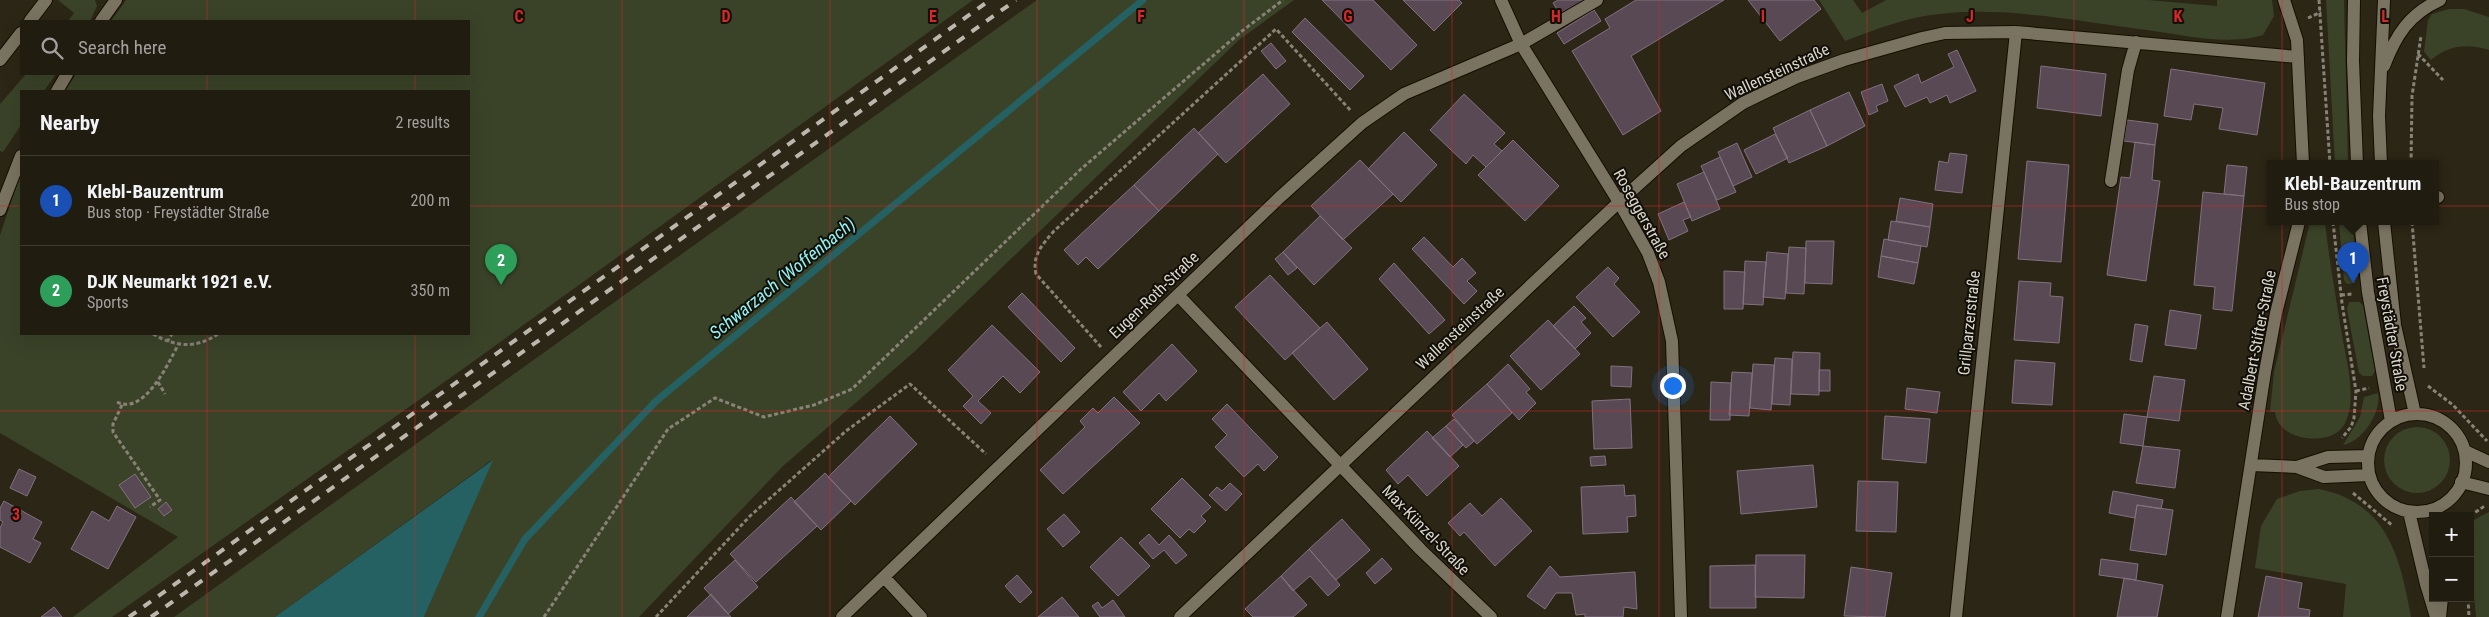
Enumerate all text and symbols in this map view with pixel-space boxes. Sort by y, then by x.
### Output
text: C [514,7,524,26]
text: D [721,7,731,26]
text: E [929,7,937,26]
text: F [1137,7,1145,26]
text: G [1343,7,1353,26]
text: H [1551,7,1561,26]
text: I [1761,7,1765,26]
text: J [1966,7,1974,26]
text: K [2174,7,2183,26]
text: L [2381,7,2389,26]
search box [20,20,470,75]
icon: search [38,34,66,62]
text: Search here [78,36,166,59]
street label: Wallensteinstraße [1722,39,1832,105]
text: Nearby [40,111,99,135]
text: 2 results [395,113,450,132]
popup [2267,160,2439,225]
street label: Roseggerstraße [1610,166,1674,262]
text: Klebl-Bauzentrum [2285,172,2421,195]
text: Klebl-Bauzentrum [87,180,224,203]
text: 1 [52,191,60,210]
text: 200 m [411,191,450,210]
text: Bus stop [2285,195,2340,214]
text: Bus stop · Freystädter Straße [87,203,269,222]
water label: Schwarzach (Woffenbach) [705,213,860,344]
pin: 1 [2337,242,2369,283]
pin: 2 [485,244,517,285]
street label: Eugen-Roth-Straße [1105,248,1203,342]
street label: Adalbert-Stifter-Straße [2234,269,2280,411]
text: DJK Neumarkt 1921 e.V. [87,270,273,293]
street label: Grillparzerstraße [1954,270,1984,376]
street label: Freystädter Straße [2373,275,2411,393]
text: 2 [52,281,60,300]
text: 350 m [411,281,450,300]
street label: Wallensteinstraße [1412,282,1508,374]
text: Sports [87,293,129,312]
your location [1660,373,1686,399]
street label: Max-Künzel-Straße [1378,481,1474,579]
text: 3 [12,505,20,524]
map controls [2429,512,2474,602]
button: + [2429,512,2474,557]
button: − [2429,557,2474,602]

